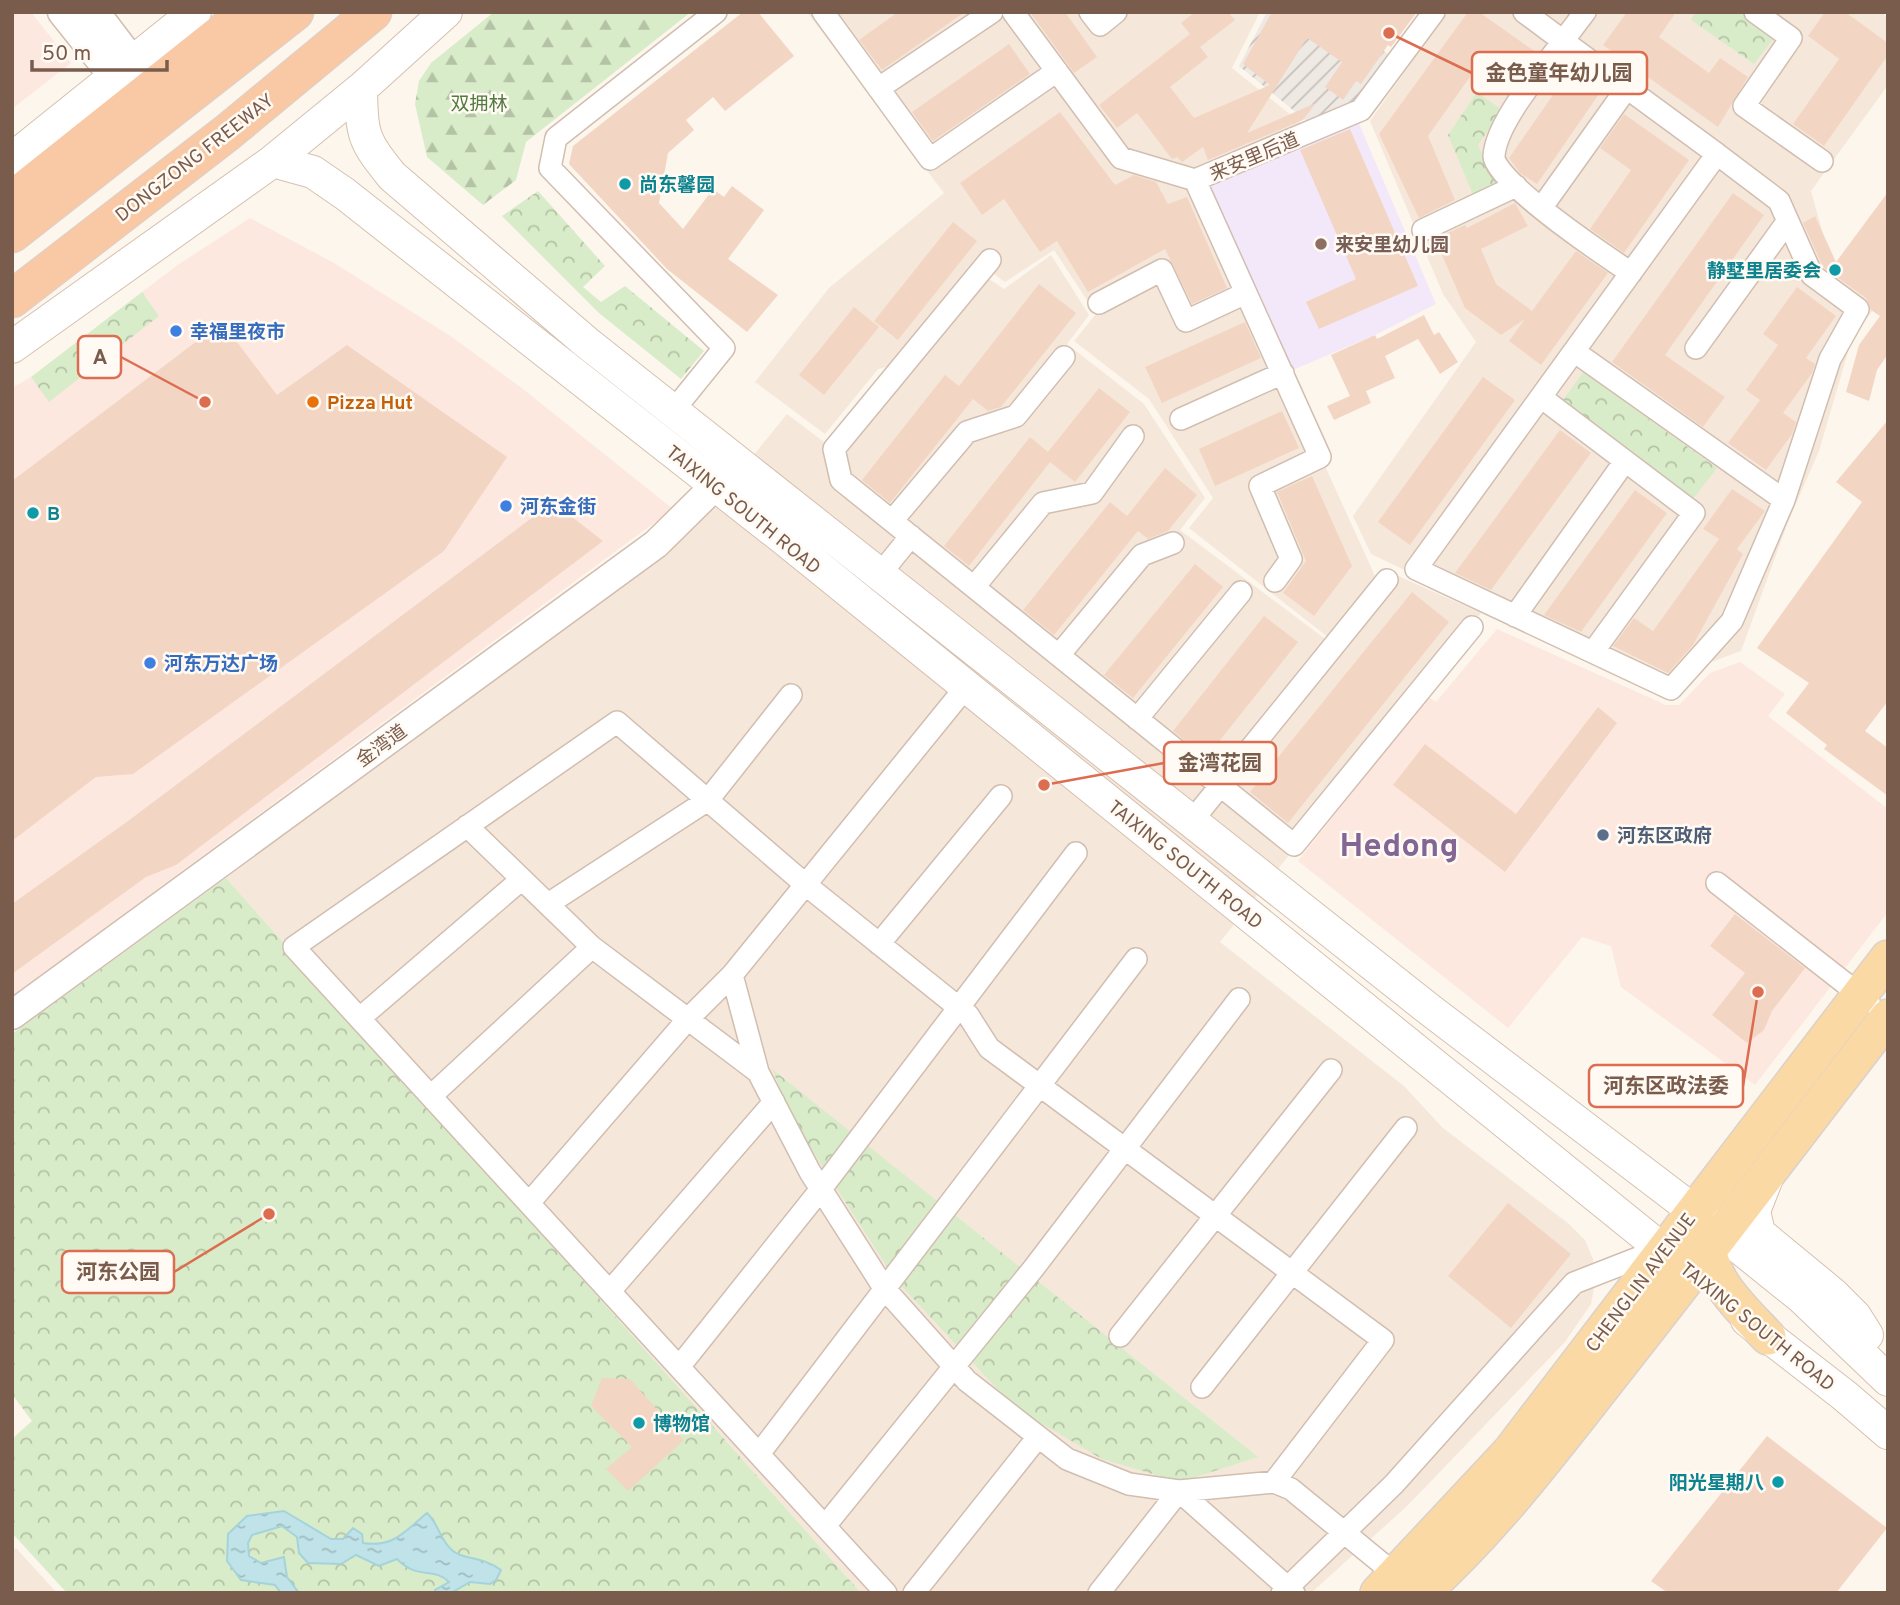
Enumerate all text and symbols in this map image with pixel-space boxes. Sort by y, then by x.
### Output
scale bar [32,28,166,72]
text: 50 m [42,41,91,68]
callout: 金色童年幼儿园 [1472,52,1647,94]
text: 金色童年幼儿园 [1486,61,1633,88]
street label: DONGZONG FREEWAY [111,89,279,228]
park label: 双拥林 [450,93,508,117]
street label: 来安里后道 [1206,128,1303,187]
place label: 尚东馨园 [639,174,715,198]
marker: 尚东馨园 [617,176,633,192]
place label: 来安里幼儿园 [1335,234,1449,258]
marker: 来安里幼儿园 [1313,236,1329,252]
place label: 静墅里居委会 [1707,260,1821,284]
marker: 静墅里居委会 [1827,262,1843,278]
place label: 幸福里夜市 [190,321,285,345]
marker: 幸福里夜市 [168,323,184,339]
callout: A [78,336,121,378]
text: A [92,345,108,372]
place label: Pizza Hut [327,392,413,416]
marker: Pizza Hut [305,394,321,410]
street label: TAIXING SOUTH ROAD [660,441,825,580]
place label: 河东金街 [520,496,596,520]
marker: 河东金街 [498,498,514,514]
place label: B [47,503,60,527]
marker: B [25,505,41,521]
place label: 河东万达广场 [164,653,278,677]
marker: 河东万达广场 [142,655,158,671]
street label: 金湾道 [352,720,412,773]
callout: 金湾花园 [1164,742,1276,784]
text: 金湾花园 [1178,751,1262,778]
street label: TAIXING SOUTH ROAD [1102,796,1267,935]
place label: 河东区政府 [1617,825,1712,849]
district label: Hedong [1340,827,1458,869]
marker: 河东区政府 [1595,827,1611,843]
callout: 河东区政法委 [1589,1065,1743,1107]
text: 河东区政法委 [1603,1074,1729,1101]
street label: CHENGLIN AVENUE [1581,1209,1702,1358]
callout: 河东公园 [62,1251,174,1293]
street label: TAIXING SOUTH ROAD [1674,1258,1839,1397]
text: 河东公园 [76,1260,160,1287]
place label: 博物馆 [653,1413,710,1437]
marker: 博物馆 [631,1415,647,1431]
place label: 阳光星期八 [1669,1472,1764,1496]
marker: 阳光星期八 [1770,1474,1786,1490]

